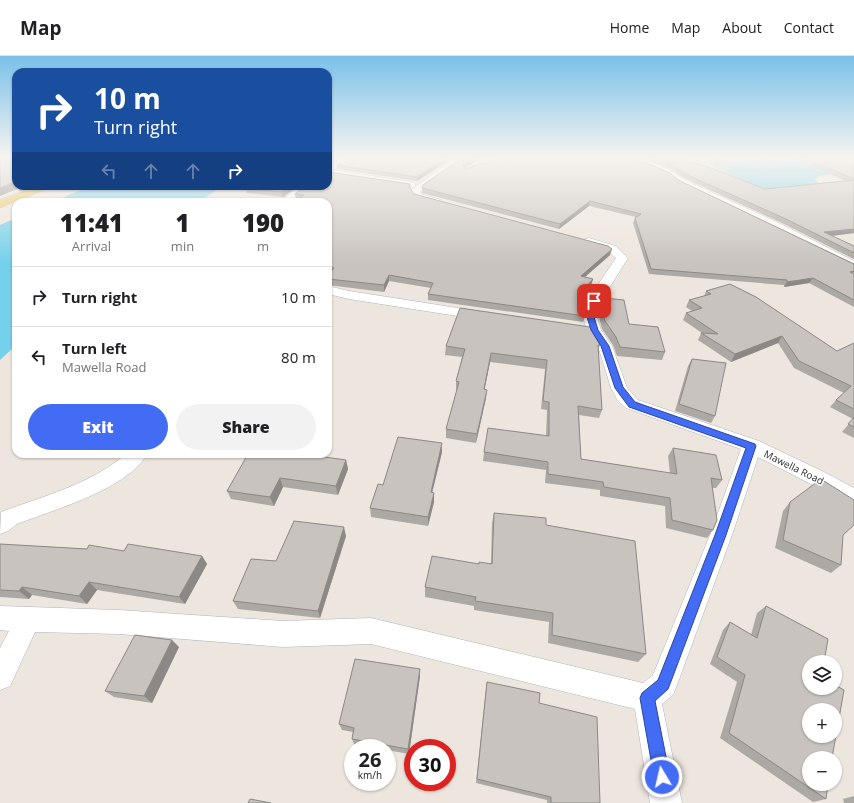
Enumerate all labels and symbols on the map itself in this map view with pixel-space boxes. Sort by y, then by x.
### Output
pin [577,284,611,318]
street label: Mawella Road [762,446,826,488]
speed limit sign: 30 [404,739,456,791]
position arrow [641,756,683,798]

